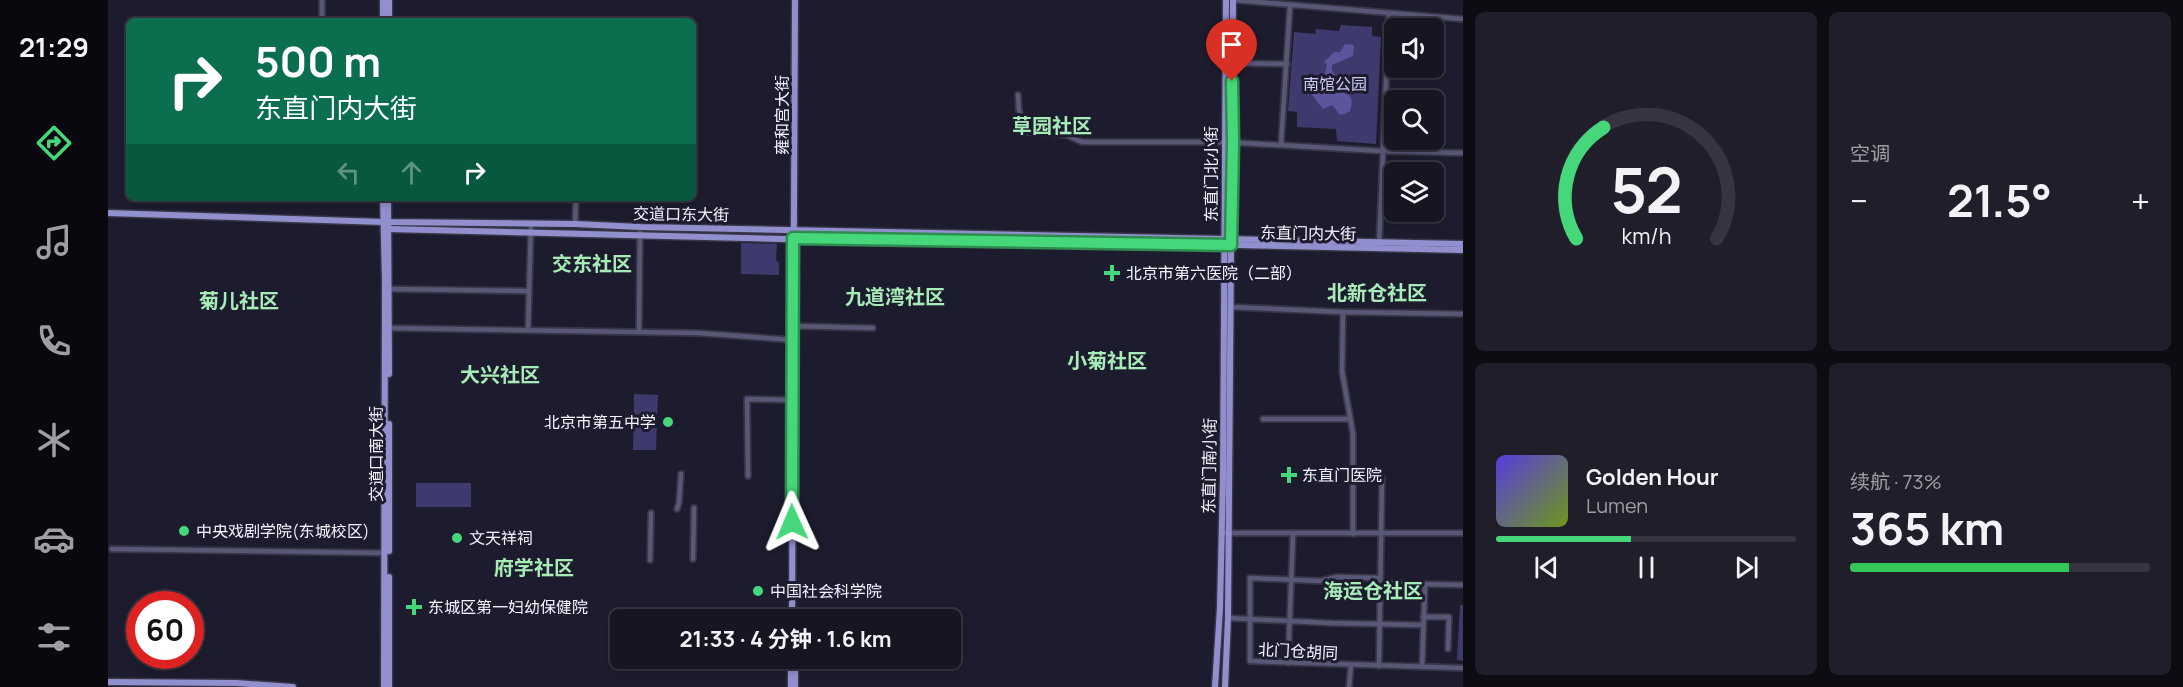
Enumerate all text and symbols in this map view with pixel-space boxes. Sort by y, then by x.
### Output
map controls [1384,18,1444,222]
button: sound [1384,18,1444,78]
pin [1206,19,1257,81]
text: 21:29 [19,28,89,65]
icon: arrive [1215,28,1248,61]
text: 500 m [255,32,381,90]
icon: right [156,42,234,120]
park label: 南馆公园 [1303,73,1367,95]
street label: 雍和宫大街 [771,75,793,155]
text: 东直门内大街 [255,89,417,126]
button: search [1384,90,1444,150]
district label: 草园社区 [1012,112,1092,139]
icon: directions [33,122,75,164]
street label: 东直门北小街 [1200,126,1222,222]
text: 空调 [1850,140,1890,167]
text: 52 [1610,146,1682,232]
icon: left [332,156,365,189]
icon: ahead [395,156,428,189]
icon: right [458,156,491,189]
button: layers [1384,162,1444,222]
text: 21.5° [1947,169,2052,231]
text: − [1850,178,1868,223]
text: + [2131,178,2150,223]
street label: 交道口东大街 [633,202,729,226]
icon: music [33,221,75,263]
street label: 东直门内大街 [1260,221,1356,245]
text: km/h [1621,221,1671,250]
district label: 交东社区 [552,250,632,277]
place label: 北京市第六医院（二部） [1126,262,1302,284]
marker: 北京市第六医院（二部） [1103,264,1121,282]
district label: 北新仓社区 [1327,279,1427,306]
district label: 九道湾社区 [845,283,945,310]
district label: 菊儿社区 [199,287,279,314]
icon: phone [33,320,75,362]
district label: 小菊社区 [1067,347,1147,374]
district label: 大兴社区 [460,361,540,388]
street label: 交道口南大街 [365,406,387,502]
place label: 北京市第五中学 [544,411,656,433]
marker: 北京市第五中学 [661,415,675,429]
street label: 东直门南小街 [1197,418,1221,514]
icon: climate [33,419,75,461]
text: Golden Hour [1586,462,1719,492]
place label: 东直门医院 [1302,464,1382,486]
marker: 东直门医院 [1280,466,1298,484]
text: 续航 · 73% [1850,468,1942,495]
position arrow [760,490,824,554]
text: Lumen [1586,492,1648,519]
text: 365 km [1850,497,2004,559]
icon: car [33,518,75,560]
place label: 中央戏剧学院(东城校区) [196,520,370,542]
marker: 中央戏剧学院(东城校区) [177,524,191,538]
place label: 文天祥祠 [469,527,533,549]
marker: 文天祥祠 [450,531,464,545]
icon: previous [1530,551,1563,584]
icon: pause [1630,551,1663,584]
icon: next [1730,551,1763,584]
district label: 府学社区 [494,554,574,581]
district label: 海运仓社区 [1323,577,1423,604]
place label: 中国社会科学院 [770,580,882,602]
marker: 中国社会科学院 [751,584,765,598]
speed limit sign: 60 [126,591,204,669]
place label: 东城区第一妇幼保健院 [428,596,588,618]
marker: 东城区第一妇幼保健院 [405,598,423,616]
icon: filters [33,616,75,658]
text: 21:33 · 4 分钟 · 1.6 km [679,624,892,654]
street label: 北门仓胡同 [1257,638,1339,664]

